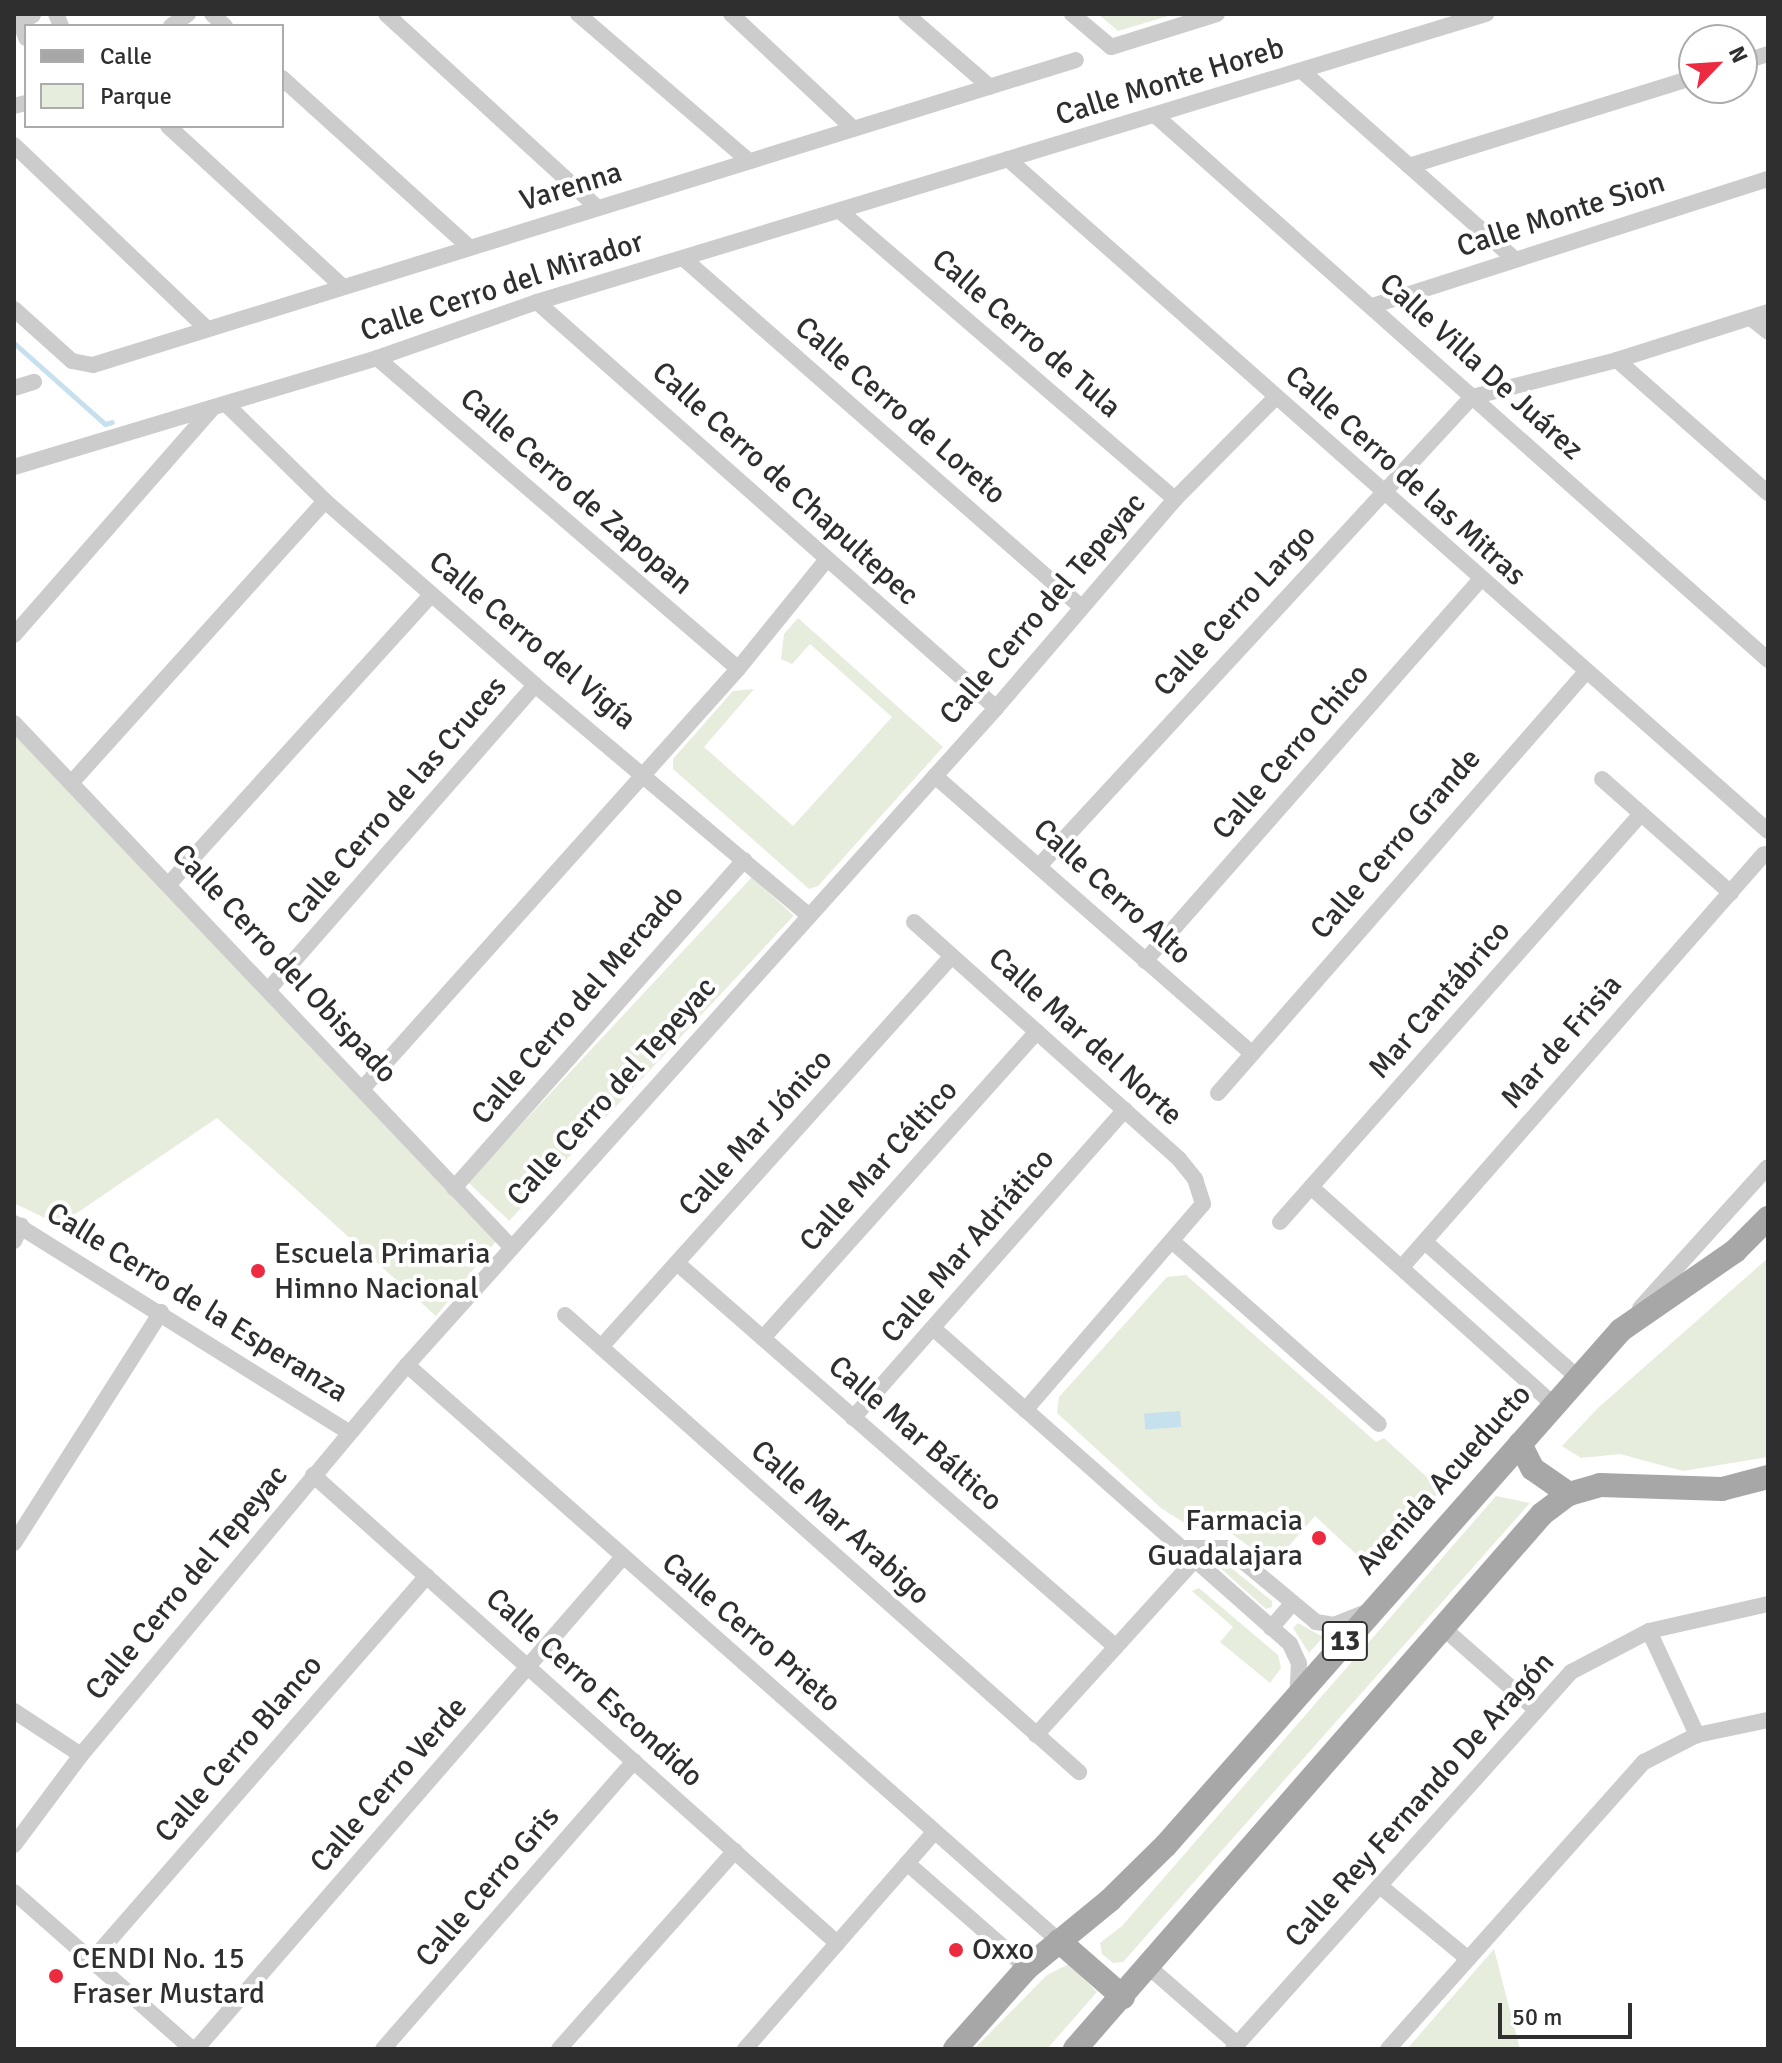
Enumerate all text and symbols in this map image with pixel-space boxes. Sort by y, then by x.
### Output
legend [24,24,284,128]
north arrow [1678,24,1758,104]
street label: Calle Monte Horeb [1051,30,1289,134]
text: Calle [100,41,152,71]
text: N [1723,42,1754,67]
text: Parque [100,81,172,111]
street label: Varenna [516,154,626,220]
street label: Calle Monte Sion [1452,164,1670,266]
street label: Calle Cerro del Mirador [356,224,648,350]
street label: Calle Cerro de Tula [924,242,1128,426]
street label: Calle Villa De Juárez [1372,266,1590,468]
street label: Calle Cerro de Loreto [787,310,1013,512]
street label: Calle Cerro de Chapultepec [644,355,926,613]
street label: Calle Cerro de las Mitras [1277,358,1533,594]
street label: Calle Cerro de Zapopan [452,381,700,603]
street label: Calle Cerro del Tepeyac [933,486,1153,732]
street label: Calle Cerro Largo [1146,518,1324,704]
street label: Calle Cerro del Vigía [421,544,643,738]
street label: Calle Cerro Chico [1205,657,1377,847]
street label: Calle Cerro de las Cruces [279,669,515,933]
street label: Calle Cerro Grande [1303,741,1489,947]
street label: Calle Cerro Alto [1025,812,1199,972]
street label: Calle Cerro del Obispado [164,837,404,1091]
street label: Calle Cerro del Mercado [464,878,692,1132]
street label: Mar Cantábrico [1362,914,1518,1086]
street label: Calle Mar del Norte [981,941,1189,1133]
street label: Mar de Frisia [1494,968,1630,1116]
street label: Calle Cerro del Tepeyac [500,970,724,1214]
street label: Calle Mar Jónico [672,1042,840,1224]
street label: Calle Mar Céltico [793,1073,965,1259]
street label: Calle Mar Adriático [874,1141,1062,1351]
street label: Calle Cerro de la Esperanza [40,1195,354,1411]
place label: Escuela Primaria Himno Nacional [274,1236,491,1306]
marker: Escuela Primaria Himno Nacional [249,1262,267,1280]
street label: Calle Mar Báltico [821,1349,1009,1519]
street label: Avenida Acueducto [1349,1377,1539,1583]
street label: Calle Mar Arabigo [743,1433,937,1613]
street label: Calle Cerro del Tepeyac [78,1458,296,1708]
place label: Farmacia Guadalajara [1147,1503,1303,1574]
marker: Farmacia Guadalajara [1310,1529,1328,1547]
street label: Calle Cerro Prieto [654,1545,848,1721]
street label: Calle Cerro Escondido [478,1581,710,1795]
road number: 13 [1321,1617,1369,1665]
street label: Calle Rey Fernando De Aragón [1278,1645,1562,1955]
street label: Calle Cerro Blanco [148,1648,330,1850]
street label: Calle Cerro Verde [303,1690,475,1880]
street label: Calle Cerro Gris [409,1800,567,1974]
place label: Oxxo [972,1932,1034,1968]
place label: CENDI No. 15 Fraser Mustard [72,1941,265,2012]
marker: Oxxo [947,1941,965,1959]
marker: CENDI No. 15 Fraser Mustard [47,1967,65,1985]
scale bar [1502,1987,1636,2037]
text: 50 m [1512,2002,1562,2032]

